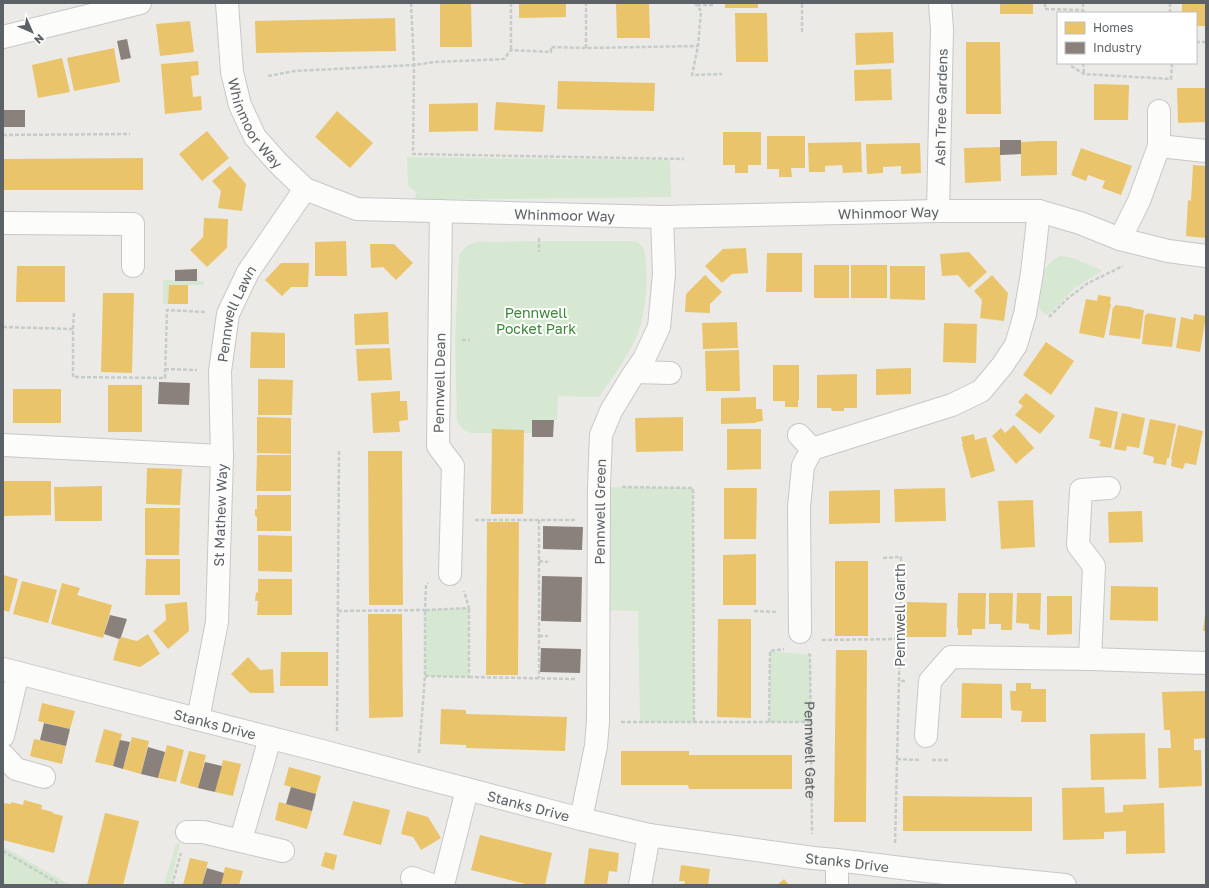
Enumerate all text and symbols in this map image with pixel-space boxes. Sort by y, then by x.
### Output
north arrow [12,12,52,52]
legend [1057,12,1197,64]
text: Homes [1093,20,1133,35]
text: N [32,32,47,47]
text: Industry [1093,40,1142,55]
street label: Ash Tree Gardens [930,48,950,166]
street label: Whinmoor Way [225,76,286,172]
street label: Whinmoor Way [838,202,939,222]
street label: Whinmoor Way [514,205,615,224]
street label: Pennwell Lawn [213,262,259,363]
park label: Pennwell Pocket Park [496,304,576,337]
street label: Pennwell Dean [430,333,448,433]
street label: Pennwell Green [590,458,609,565]
street label: St Mathew Way [210,463,230,567]
street label: Pennwell Garth [891,563,908,667]
street label: Pennwell Gate [802,701,820,799]
street label: Stanks Drive [172,705,258,742]
street label: Stanks Drive [486,786,572,824]
street label: Stanks Drive [804,848,890,875]

